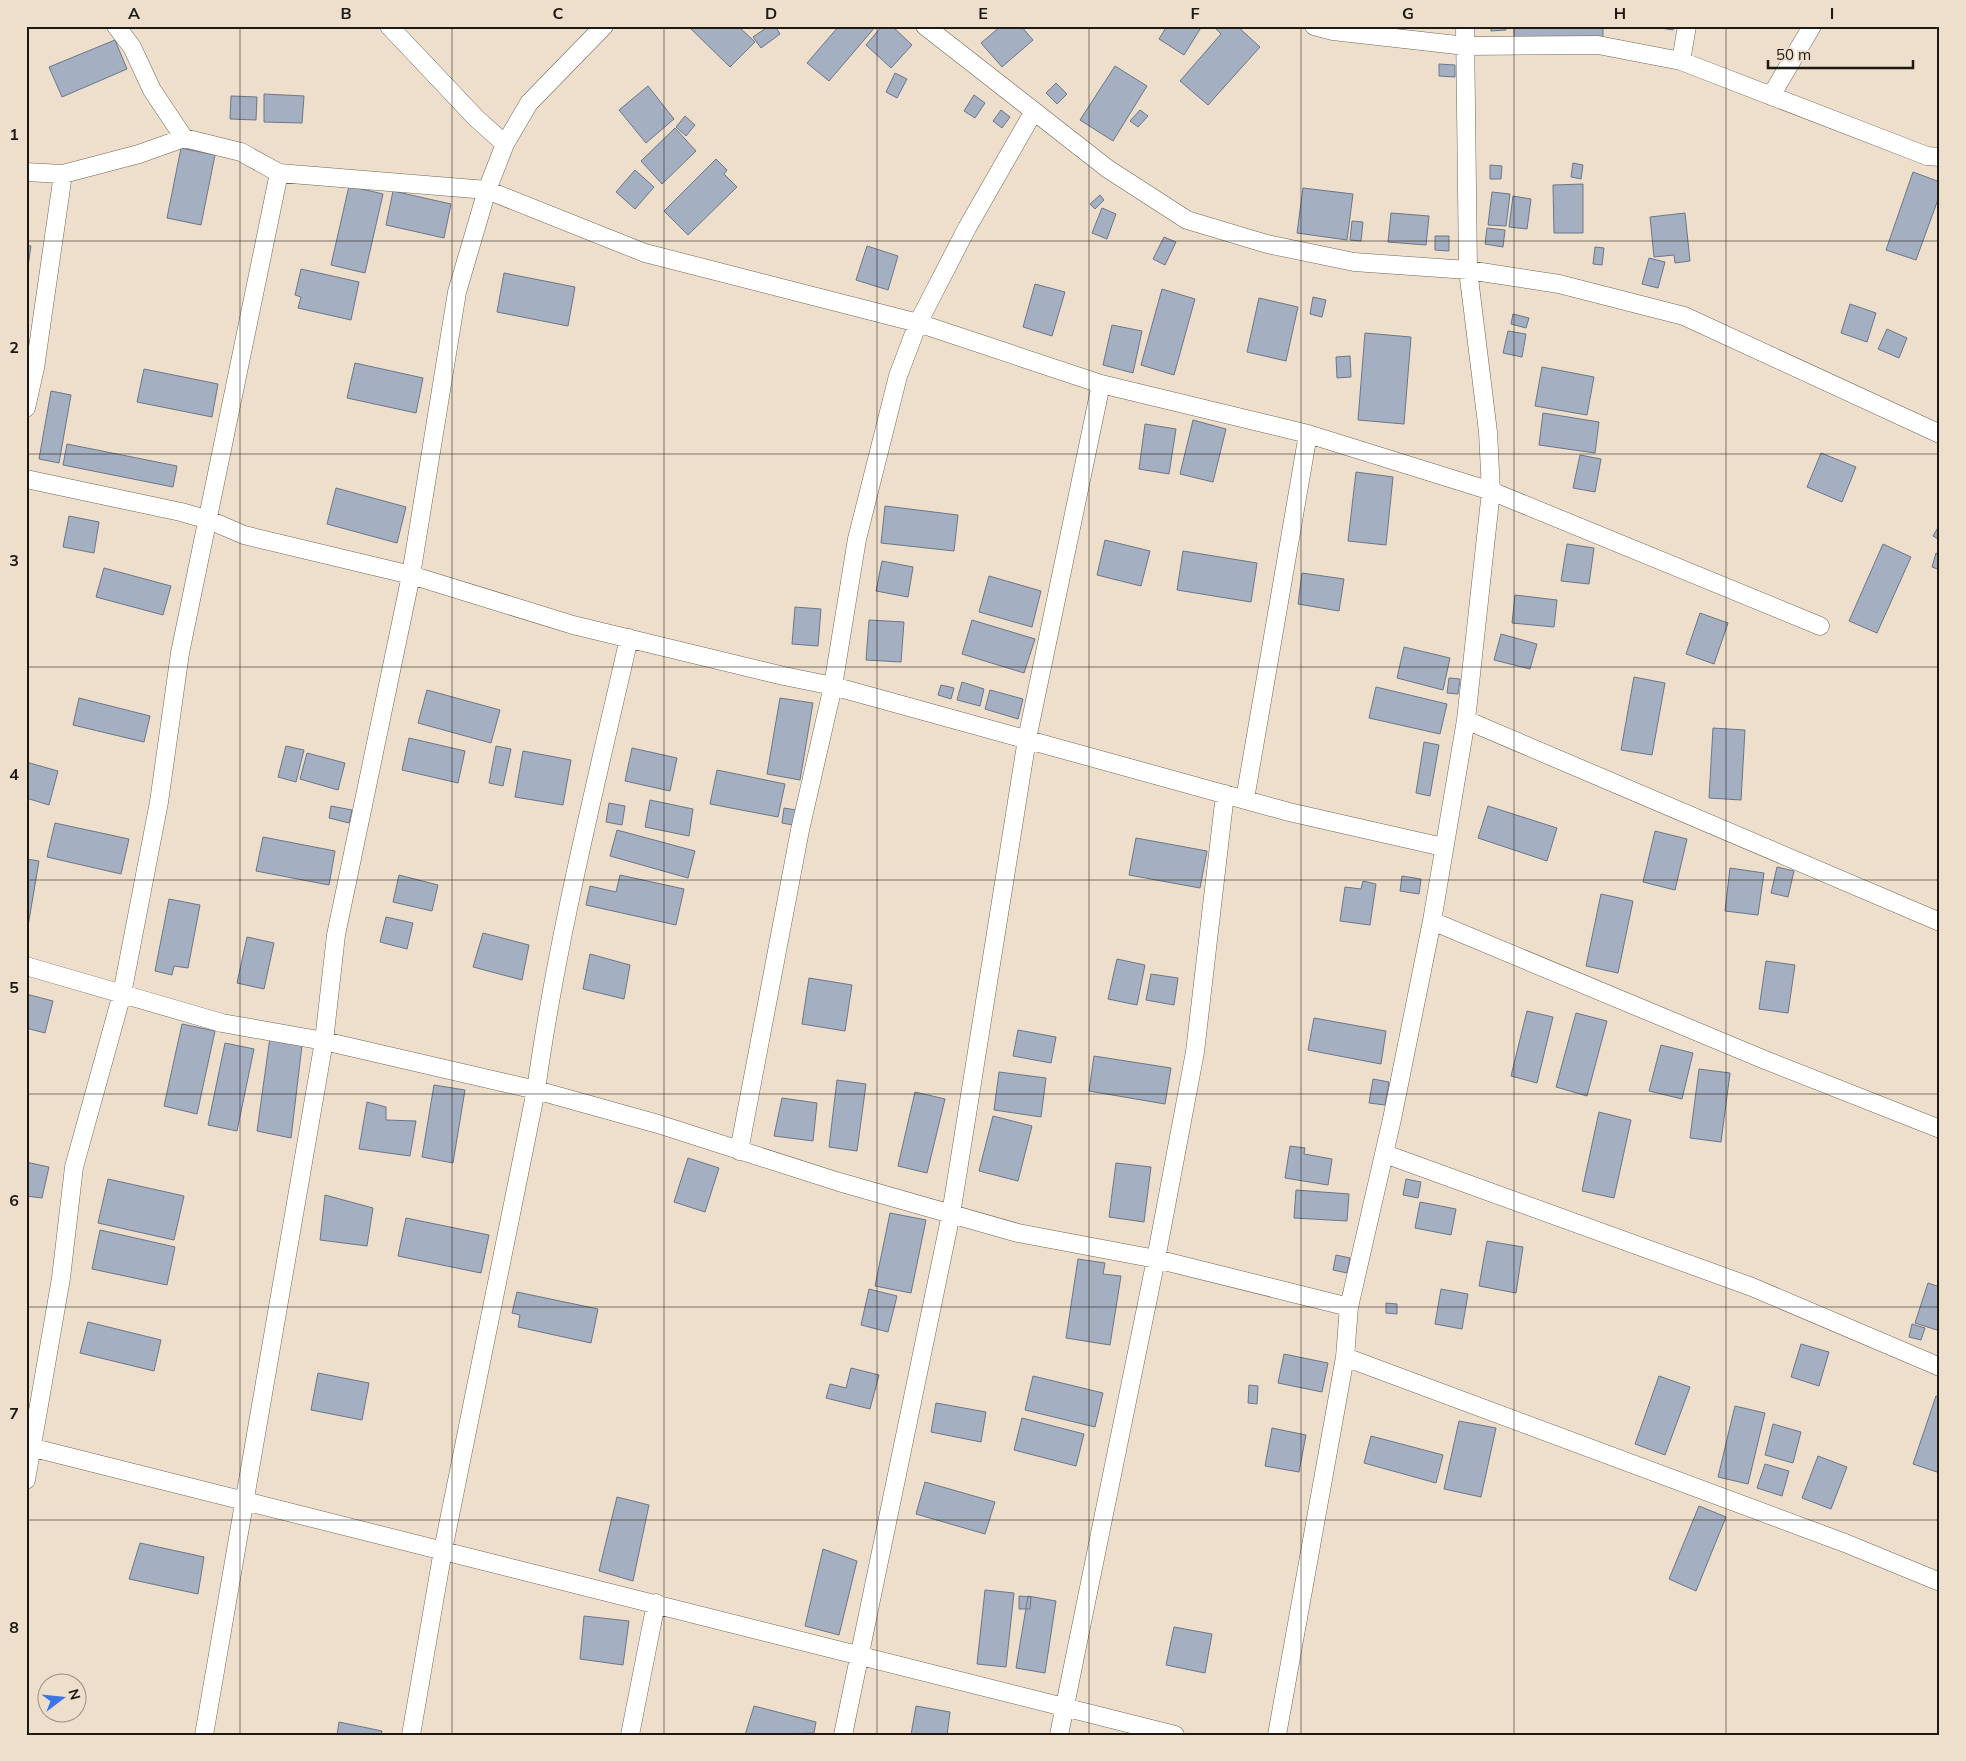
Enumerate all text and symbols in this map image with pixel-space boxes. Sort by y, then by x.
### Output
text: A [128,3,140,23]
text: B [340,3,352,23]
text: C [553,3,564,23]
text: D [765,3,777,23]
text: E [978,3,988,23]
text: F [1190,3,1200,23]
text: G [1402,3,1414,23]
text: H [1614,3,1626,23]
text: I [1830,3,1834,23]
scale bar [1768,38,1914,70]
text: 50 m [1776,45,1811,64]
text: 1 [9,124,19,144]
text: 2 [9,337,19,357]
text: 3 [9,550,19,570]
text: 4 [9,764,19,784]
text: 5 [9,977,19,997]
text: 6 [9,1190,19,1210]
text: 7 [9,1403,19,1423]
text: 8 [9,1617,19,1637]
north arrow [38,1674,88,1724]
text: N [64,1687,85,1702]

